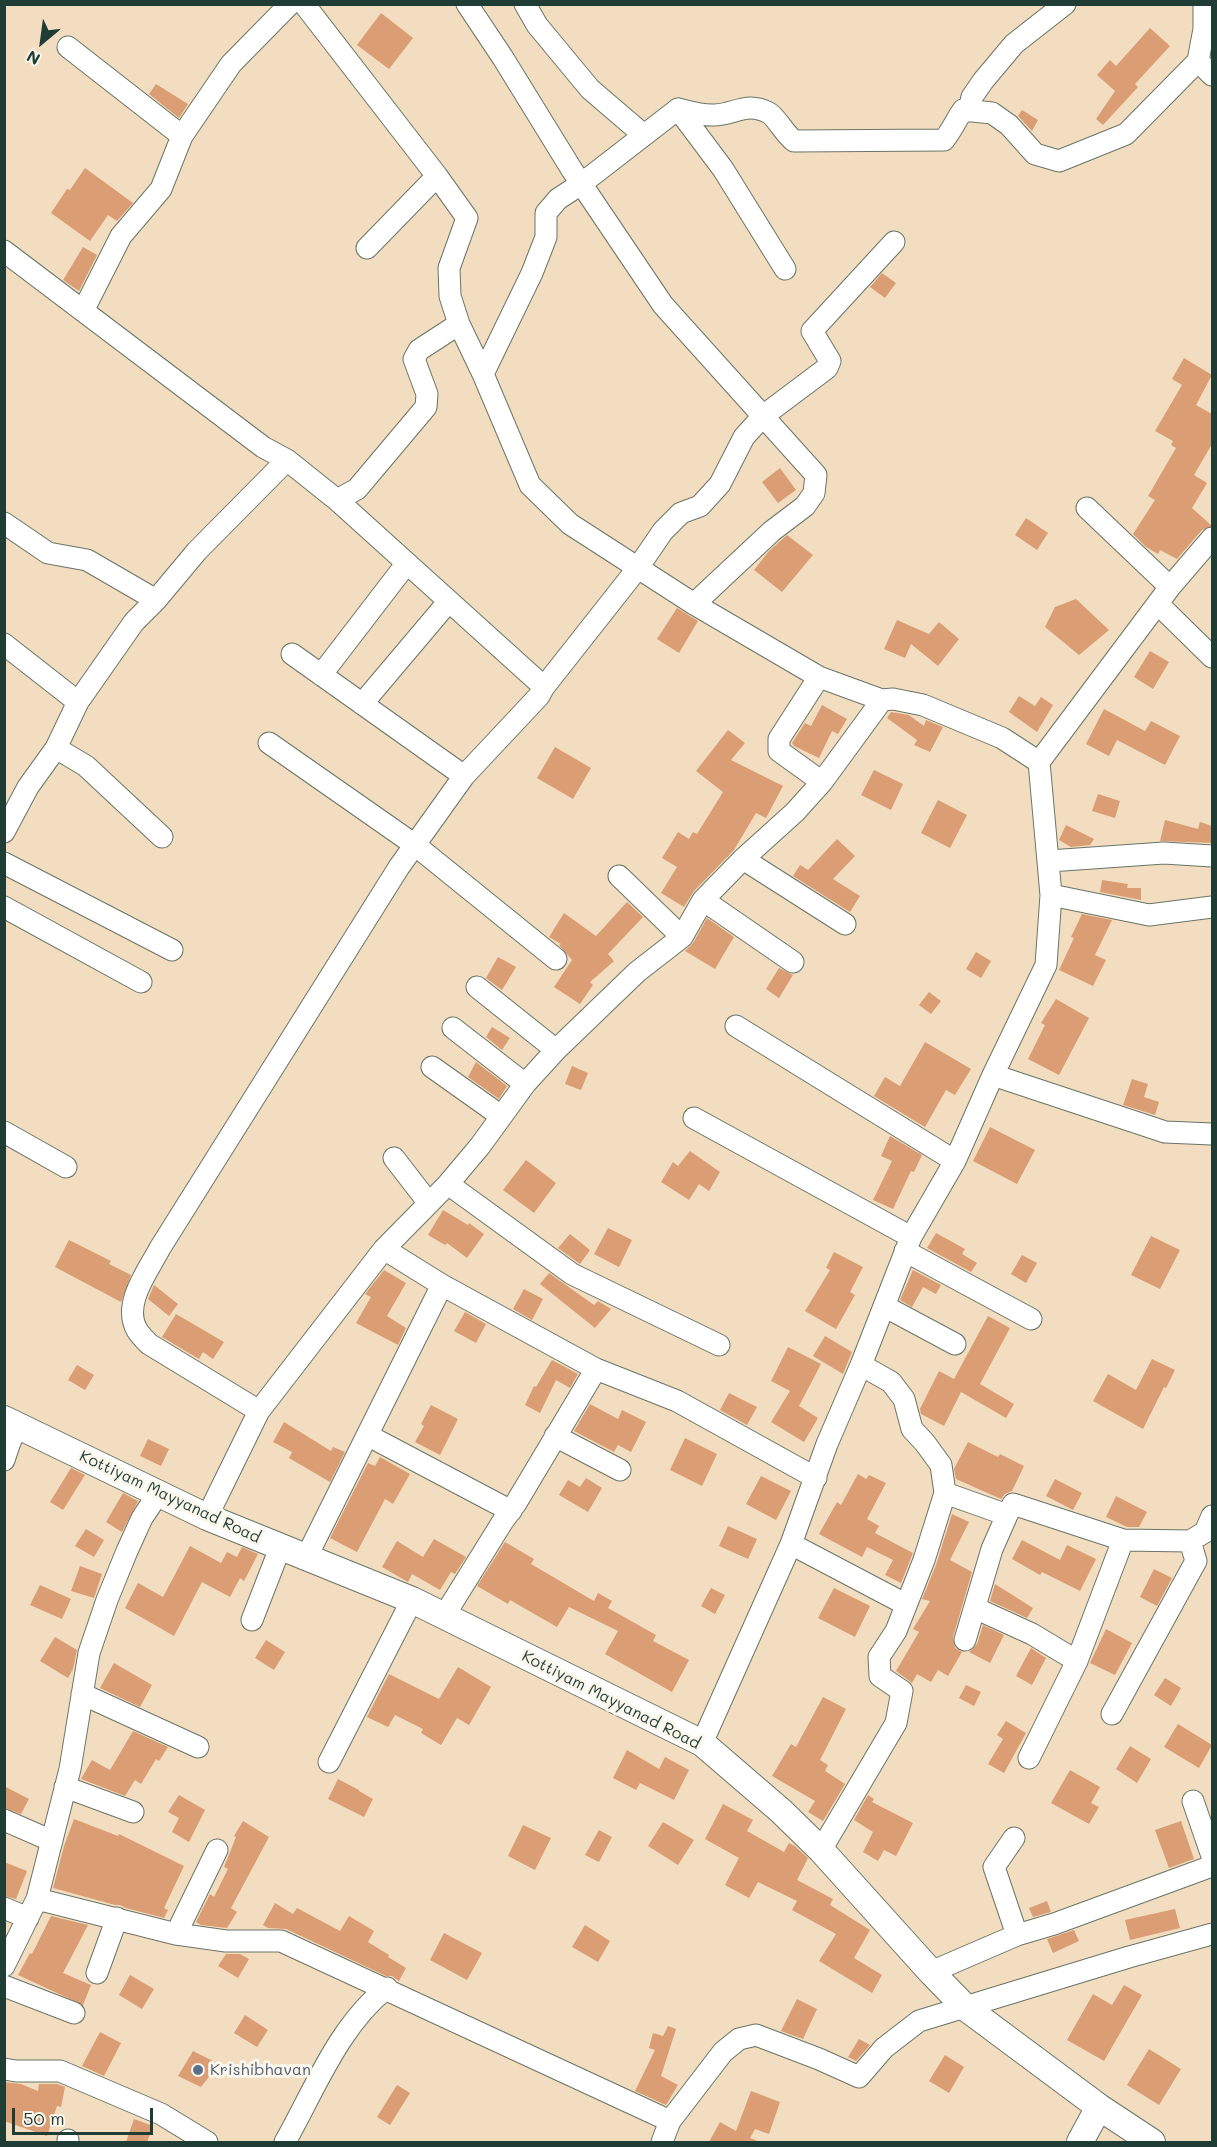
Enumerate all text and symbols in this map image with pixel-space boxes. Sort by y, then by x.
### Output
north arrow [12,12,72,72]
text: N [23,46,43,70]
street label: Kottiyam Mayyanad Road [76,1447,264,1547]
street label: Kottiyam Mayyanad Road [519,1647,703,1753]
place label: Krishibhavan [210,2060,311,2080]
marker: Krishibhavan [191,2063,205,2077]
scale bar [15,2096,156,2134]
text: 50 m [23,2106,65,2130]

